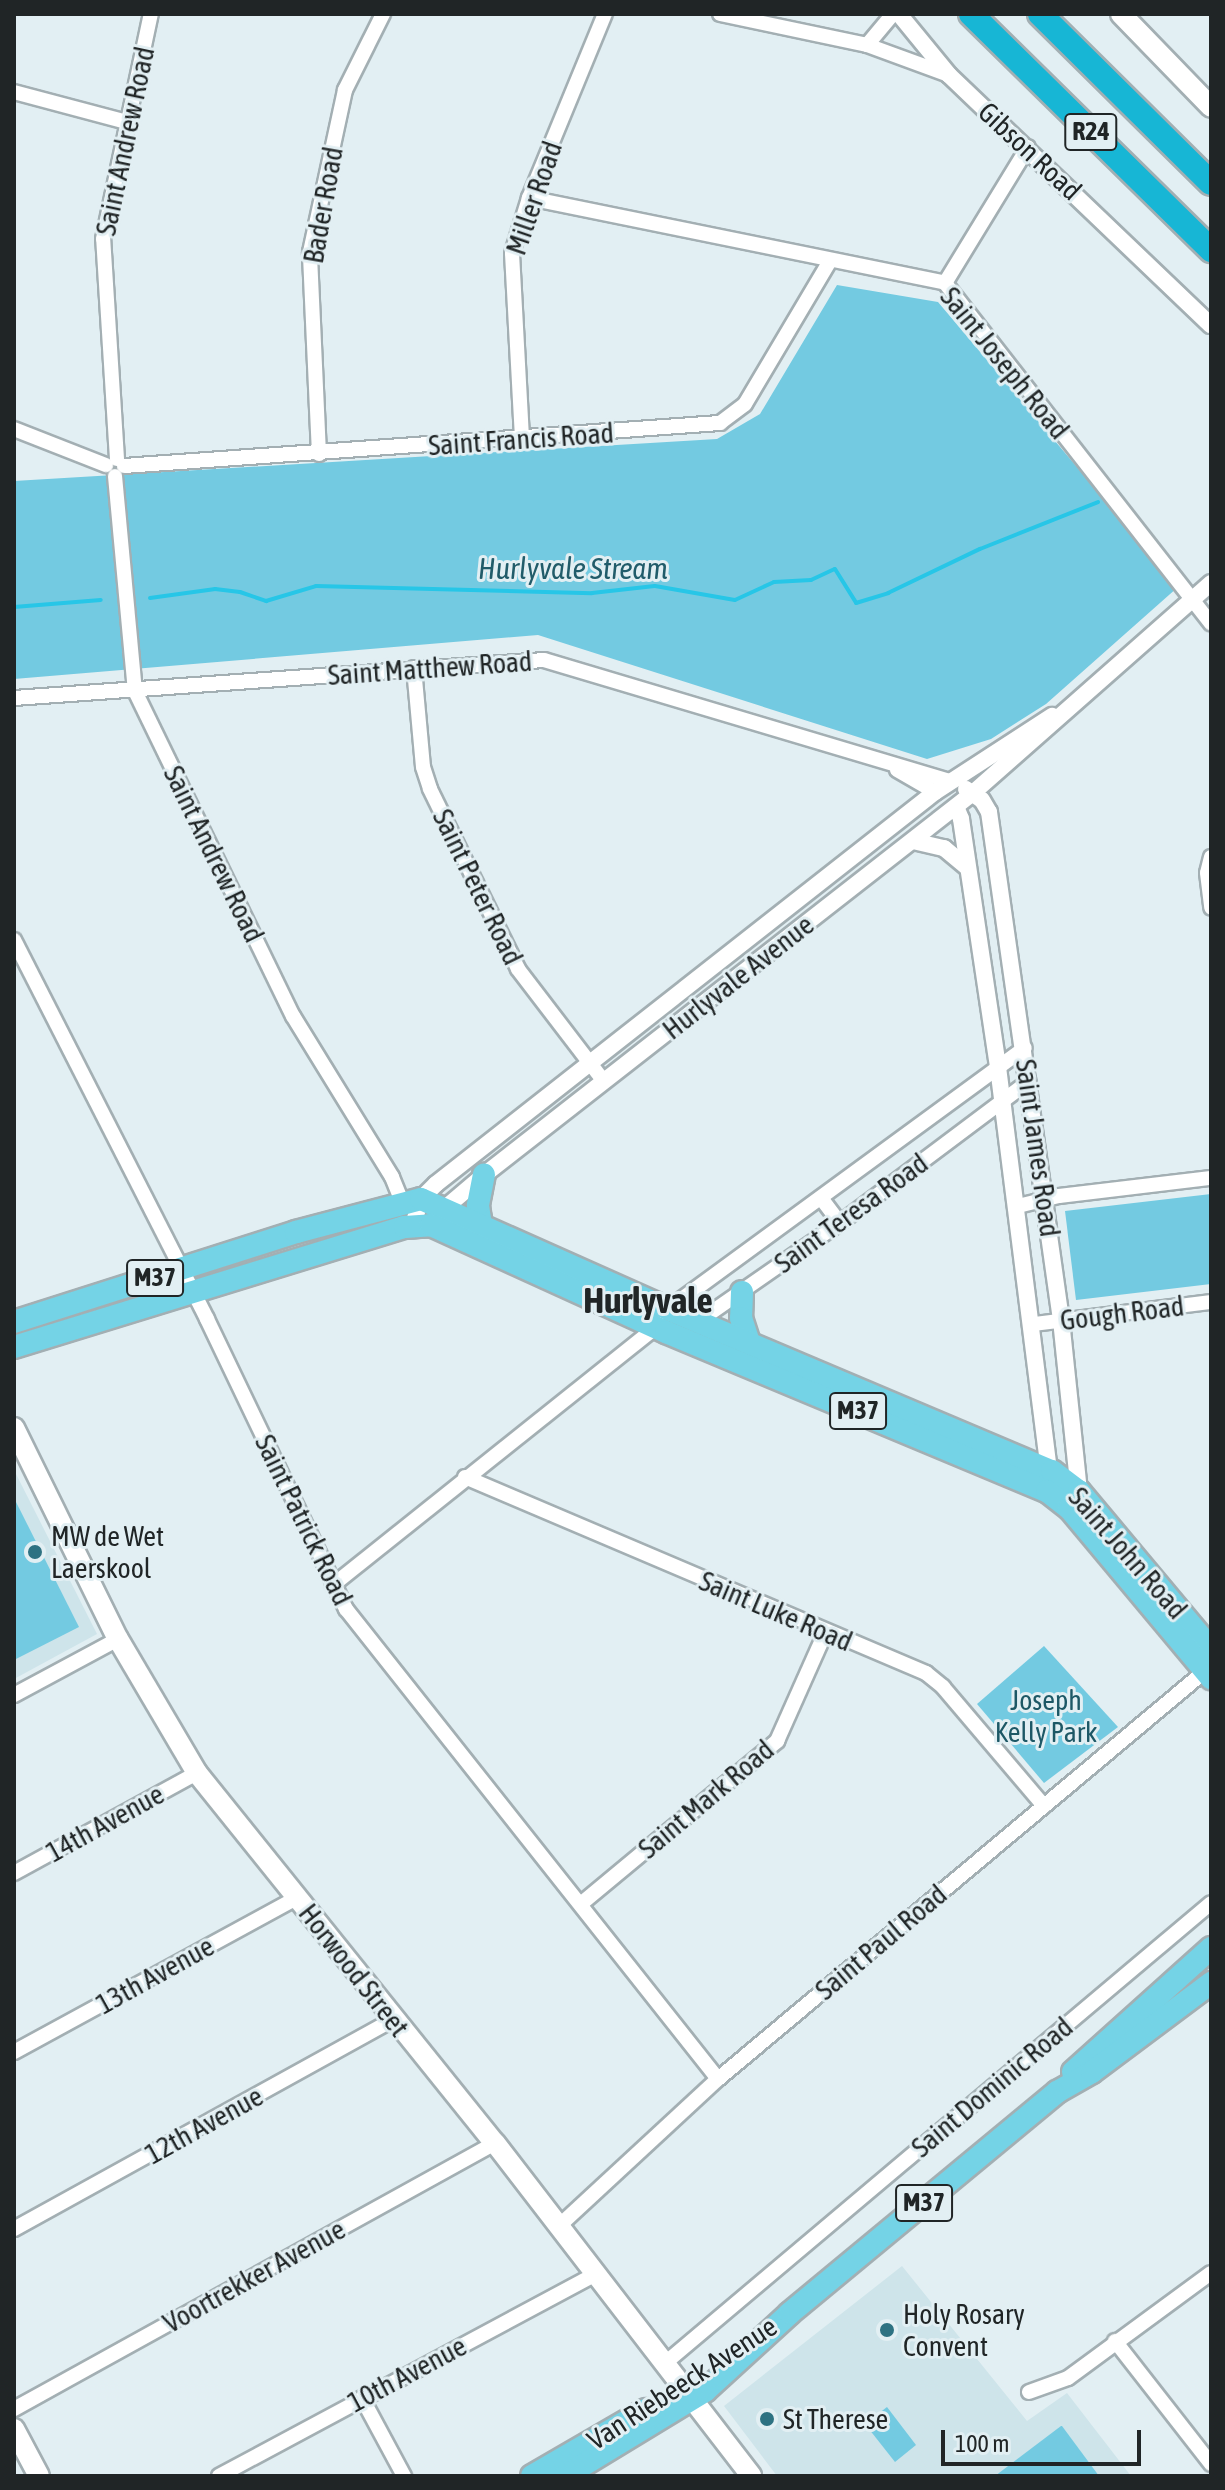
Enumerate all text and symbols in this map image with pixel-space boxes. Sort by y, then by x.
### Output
street label: Saint Andrew Road [89,44,161,238]
street label: Gibson Road [972,95,1088,207]
road number: R24 [1063,110,1119,154]
street label: Miller Road [499,137,569,259]
street label: Bader Road [296,144,350,266]
street label: Saint Joseph Road [934,280,1076,446]
street label: Saint Francis Road [427,416,615,462]
water label: Hurlyvale Stream [478,550,668,586]
street label: Saint Matthew Road [327,644,533,692]
street label: Saint Andrew Road [157,760,271,948]
street label: Saint Peter Road [426,804,530,970]
street label: Hurlyvale Avenue [656,908,820,1046]
street label: Saint James Road [1009,1057,1067,1239]
street label: Saint Teresa Road [768,1146,934,1280]
road number: M37 [125,1256,185,1300]
district label: Hurlyvale [583,1279,713,1323]
street label: Gough Road [1058,1289,1186,1337]
road number: M37 [828,1389,888,1433]
street label: Saint Patrick Road [248,1429,360,1611]
street label: Saint John Road [1062,1480,1194,1626]
place label: MW de Wet Laerskool [51,1519,164,1585]
marker: MW de Wet Laerskool [26,1543,44,1561]
street label: Saint Luke Road [694,1564,858,1658]
park label: Joseph Kelly Park [995,1683,1097,1749]
street label: Saint Mark Road [631,1733,781,1865]
street label: 14th Avenue [40,1777,170,1869]
street label: Saint Paul Road [808,1877,954,2007]
street label: Horwood Street [292,1897,416,2043]
street label: 13th Avenue [90,1929,220,2021]
street label: Saint Dominic Road [905,2010,1079,2164]
street label: 12th Avenue [139,2079,269,2171]
road number: M37 [894,2181,954,2225]
street label: Voortrekker Avenue [157,2212,351,2340]
place label: Holy Rosary Convent [903,2297,1025,2363]
street label: Van Riebeeck Avenue [581,2309,783,2457]
marker: Holy Rosary Convent [878,2321,896,2339]
street label: 10th Avenue [342,2329,472,2419]
place label: St Therese [783,2402,888,2436]
marker: St Therese [758,2410,776,2428]
scale bar [945,2414,1145,2464]
text: 100 m [955,2430,1009,2457]

